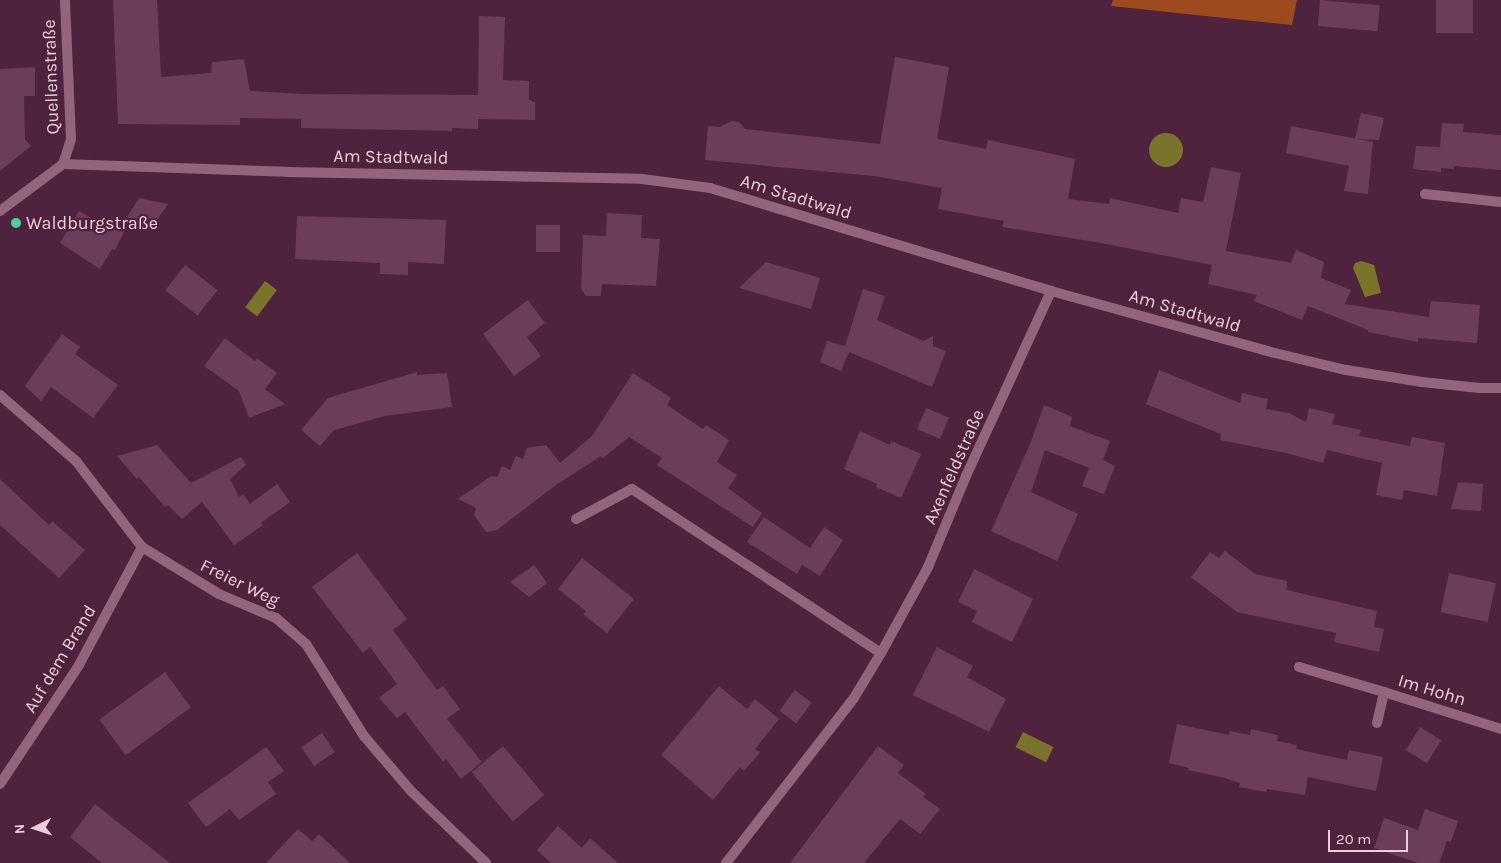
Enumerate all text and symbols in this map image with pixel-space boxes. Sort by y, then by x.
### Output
street label: Quellenstraße [38,19,64,135]
street label: Am Stadtwald [333,145,449,169]
street label: Am Stadtwald [738,170,854,224]
place label: Waldburgstraße [26,212,158,234]
marker: Waldburgstraße [10,217,22,229]
street label: Am Stadtwald [1127,285,1243,337]
street label: Axenfeldstraße [919,406,989,528]
street label: Freier Weg [197,555,283,611]
street label: Auf dem Brand [19,601,101,717]
street label: Im Hohn [1395,669,1469,711]
north arrow [10,803,60,853]
scale bar [1331,820,1411,852]
text: N [11,823,28,835]
text: 20 m [1336,830,1371,848]

